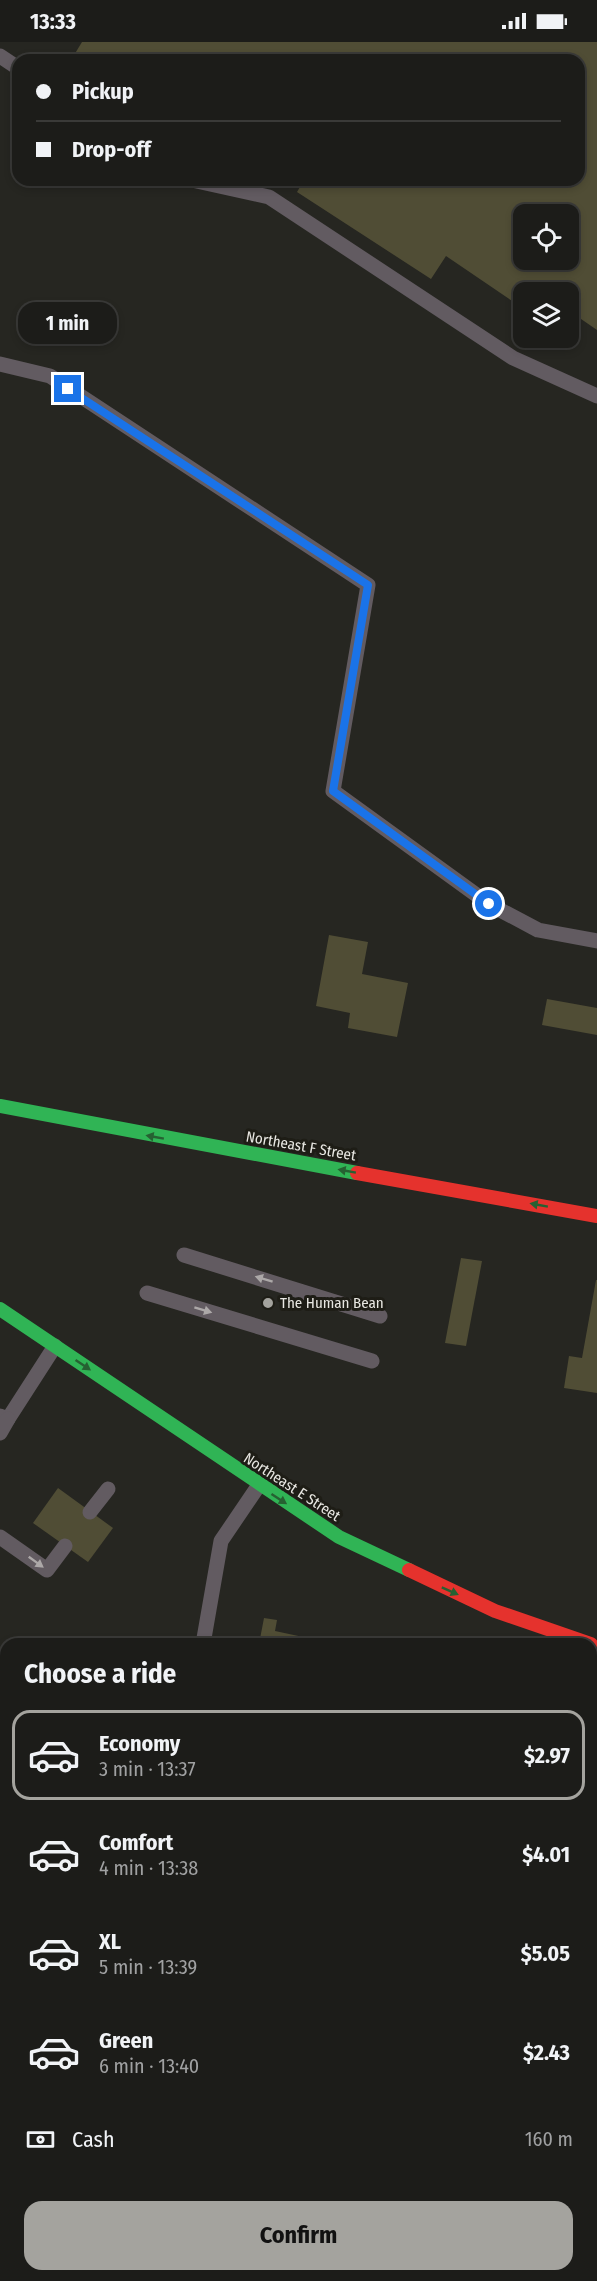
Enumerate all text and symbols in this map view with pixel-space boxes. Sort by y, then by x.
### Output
text: 13:33 [30,8,76,35]
text: Pickup [72,78,134,105]
text: Drop-off [72,136,151,163]
map controls [513,204,579,348]
button: locate [513,204,579,270]
button: layers [513,282,579,348]
callout: 1 min [19,302,118,344]
text: 1 min [46,311,89,335]
route end [54,375,81,402]
route start [475,890,502,917]
street label: Northeast F Street [245,1127,357,1165]
one-way arrow [146,1132,165,1141]
one-way arrow [338,1166,357,1175]
one-way arrow [530,1201,549,1210]
one-way arrow [255,1274,273,1284]
place label: The Human Bean [280,1294,384,1312]
marker: The Human Bean [261,1296,275,1310]
one-way arrow [194,1306,212,1315]
one-way arrow [75,1359,91,1370]
street label: Northeast E Street [240,1449,344,1525]
one-way arrow [271,1493,287,1504]
one-way arrow [27,1556,43,1568]
one-way arrow [441,1587,459,1597]
text: Choose a ride [24,1658,176,1690]
icon: car [27,1728,81,1782]
text: Economy [99,1730,180,1757]
text: $2.97 [524,1742,570,1769]
text: 3 min · 13:37 [99,1757,196,1781]
icon: car [27,1827,81,1881]
text: Comfort [99,1829,173,1856]
text: $4.01 [522,1841,570,1868]
text: 4 min · 13:38 [99,1856,198,1880]
icon: car [27,1926,81,1980]
text: XL [99,1928,121,1955]
text: $5.05 [521,1940,570,1967]
text: 5 min · 13:39 [99,1955,197,1979]
icon: car [27,2025,81,2079]
text: Green [99,2027,153,2054]
text: $2.43 [523,2039,570,2066]
text: 6 min · 13:40 [99,2054,199,2078]
icon: cash [24,2123,57,2156]
text: Cash [72,2126,115,2153]
text: 160 m [525,2127,573,2151]
button: Confirm [24,2201,573,2270]

